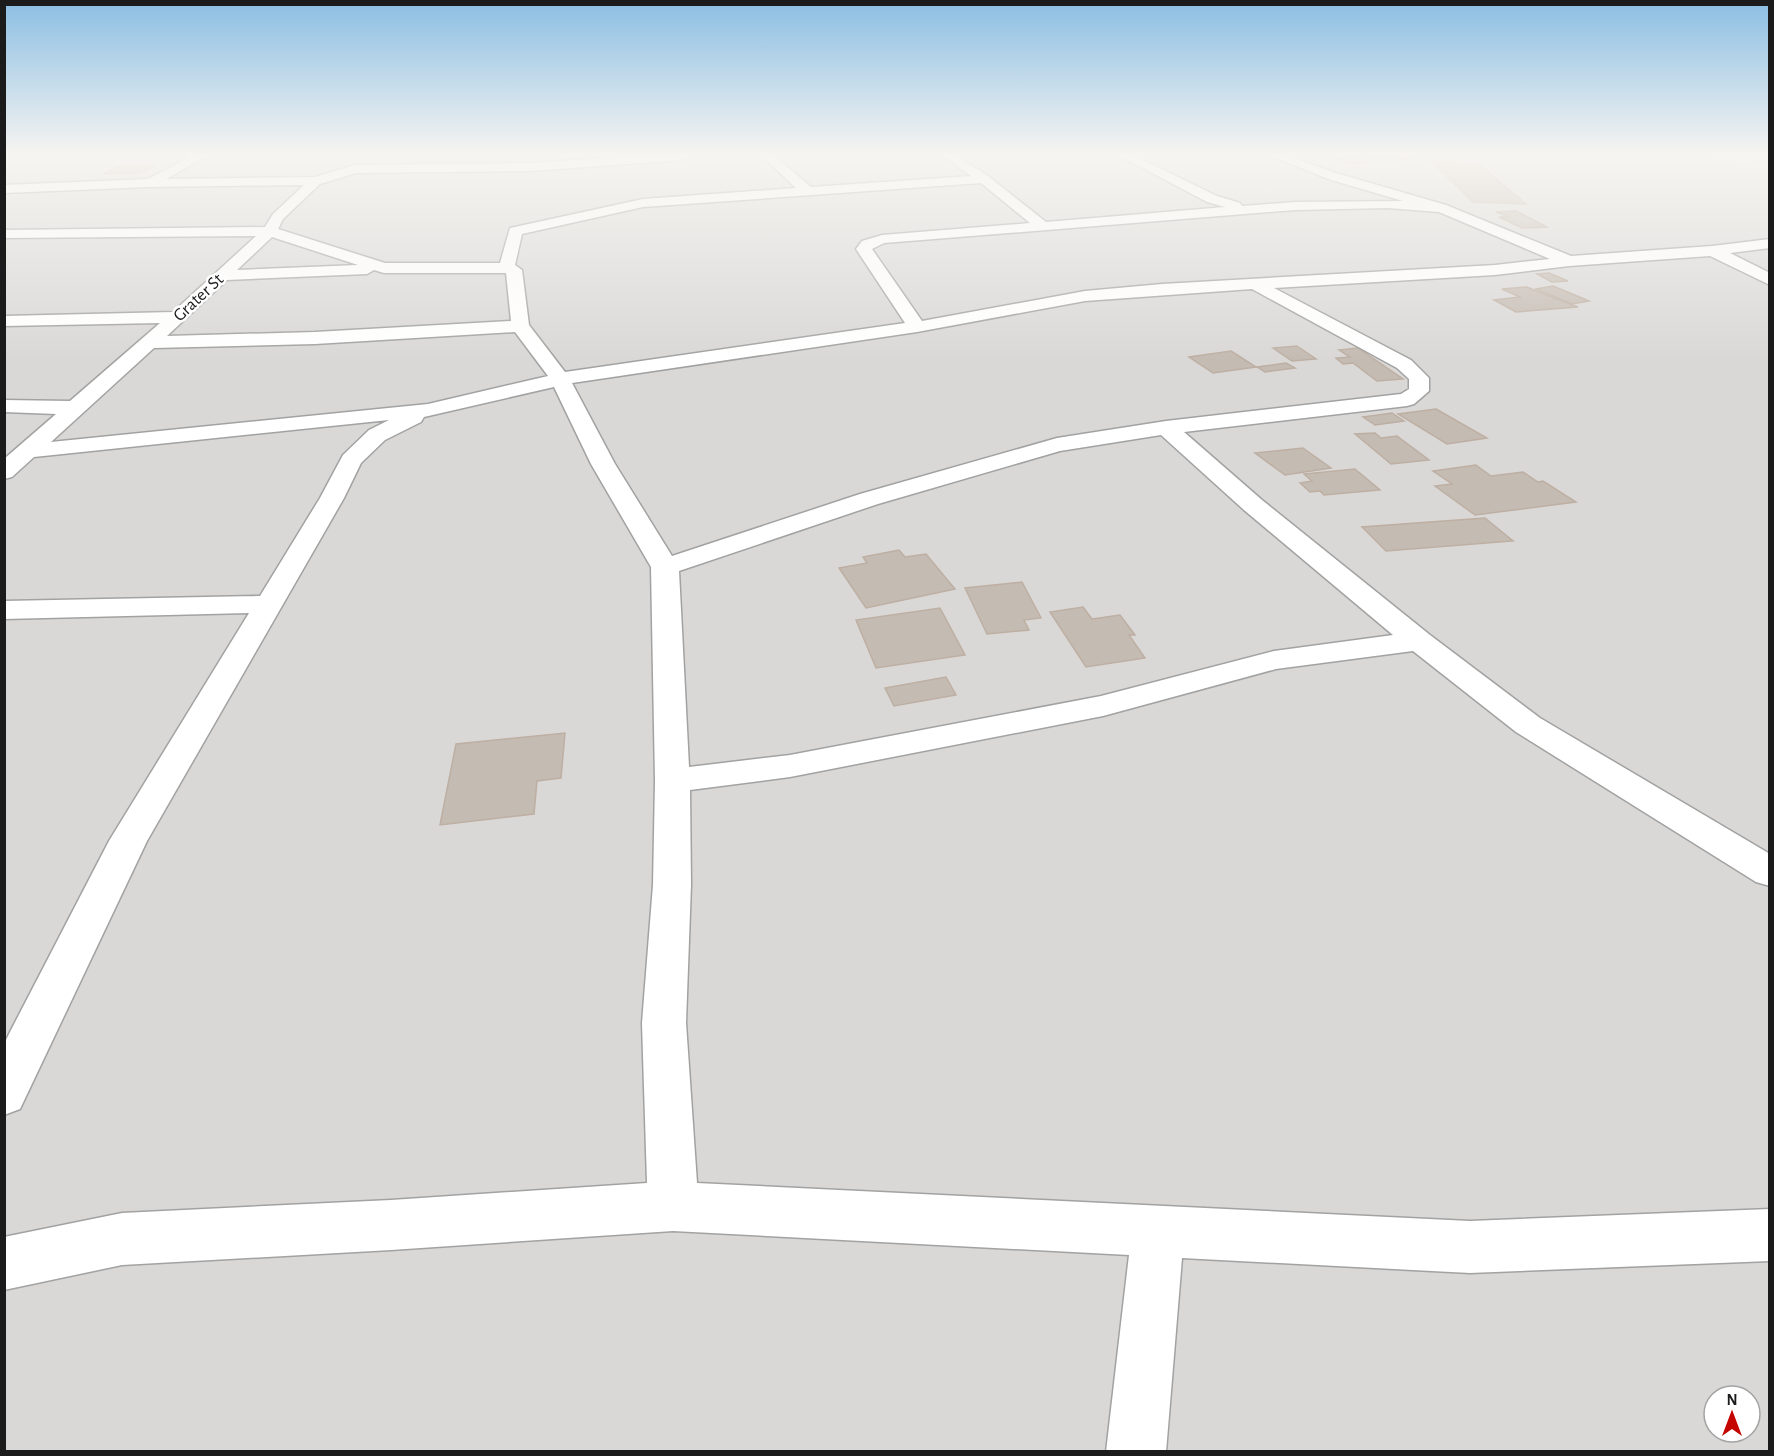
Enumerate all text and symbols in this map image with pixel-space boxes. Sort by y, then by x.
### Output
street label: Grater St [170,270,227,325]
north arrow [1702,1384,1762,1444]
text: N [1726,1392,1738,1408]

